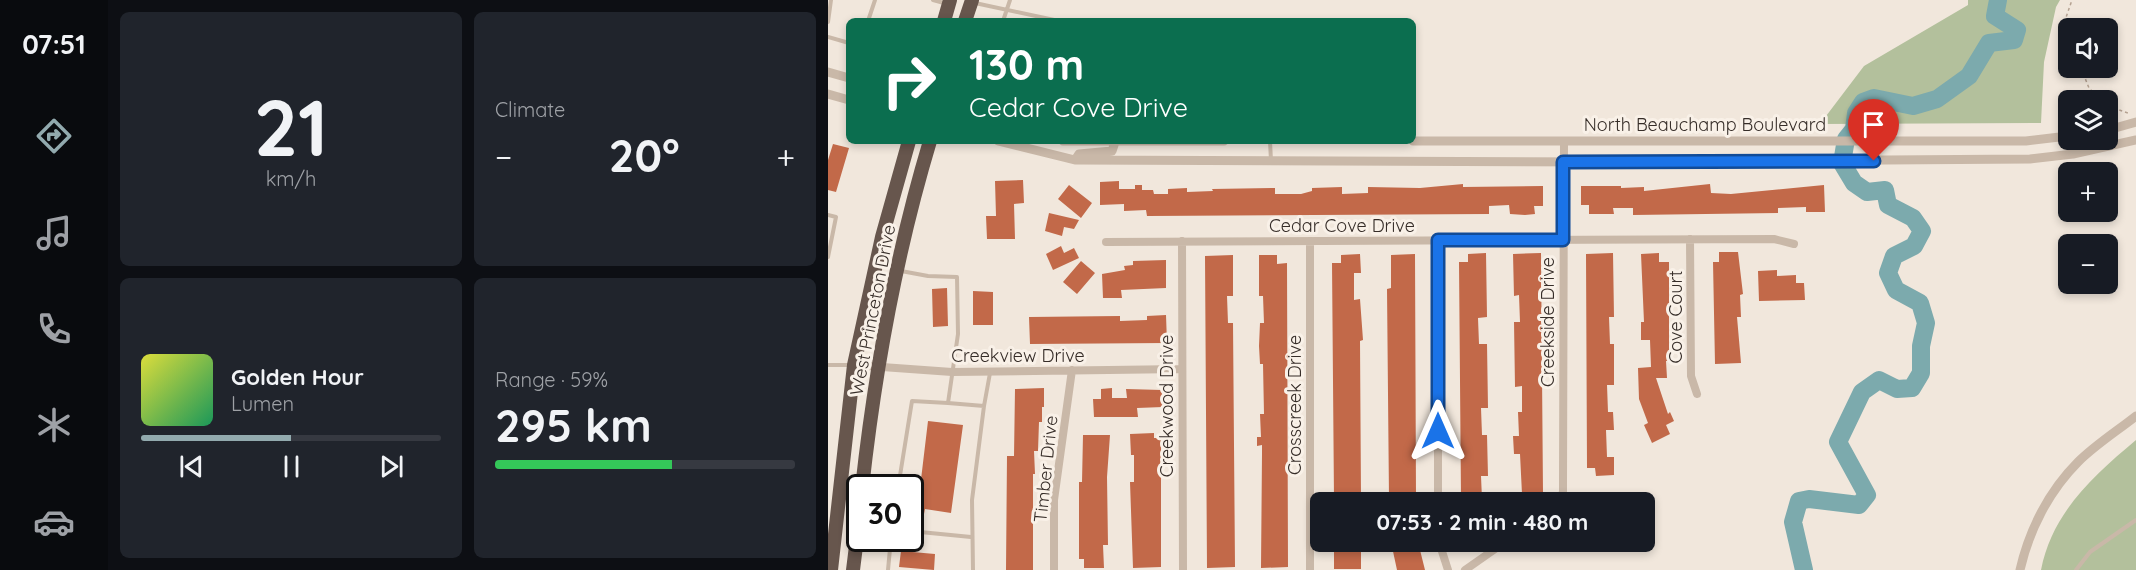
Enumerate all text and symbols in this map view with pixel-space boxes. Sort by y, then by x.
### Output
map controls [2058,18,2118,294]
button: sound [2058,18,2118,78]
text: 07:51 [22,27,86,61]
text: 130 m [969,38,1084,91]
icon: right [870,42,948,120]
text: 21 [254,78,328,176]
text: Cedar Cove Drive [969,90,1188,124]
button: layers [2058,90,2118,150]
text: Climate [495,97,565,122]
pin [1848,99,1899,161]
icon: arrive [1857,108,1890,141]
street label: North Beauchamp Boulevard [1584,113,1826,136]
icon: directions [33,115,75,157]
text: 20° [609,127,680,183]
text: − [495,136,512,177]
text: + [776,136,795,177]
button: + [2058,162,2118,222]
text: km/h [266,166,316,191]
icon: music [33,212,75,254]
street label: Cedar Cove Drive [1269,214,1415,237]
street label: West Princeton Drive [845,222,900,397]
button: − [2058,234,2118,294]
street label: Creekside Drive [1536,257,1559,387]
street label: Cove Court [1664,271,1687,363]
icon: phone [33,308,75,350]
street label: Creekwood Drive [1155,335,1178,477]
street label: Crosscreek Drive [1283,335,1306,475]
street label: Creekview Drive [951,344,1085,367]
text: Golden Hour [231,363,364,391]
text: Range · 59% [495,367,608,392]
text: Lumen [231,391,294,416]
text: 295 km [495,397,652,453]
position arrow [1406,399,1470,463]
icon: climate [33,404,75,446]
street label: Timber Drive [1028,414,1063,524]
icon: previous [175,450,208,483]
icon: pause [275,450,308,483]
icon: next [375,450,408,483]
speed limit sign: 30 [846,474,924,552]
icon: car [33,501,75,543]
text: 07:53 · 2 min · 480 m [1377,508,1588,536]

